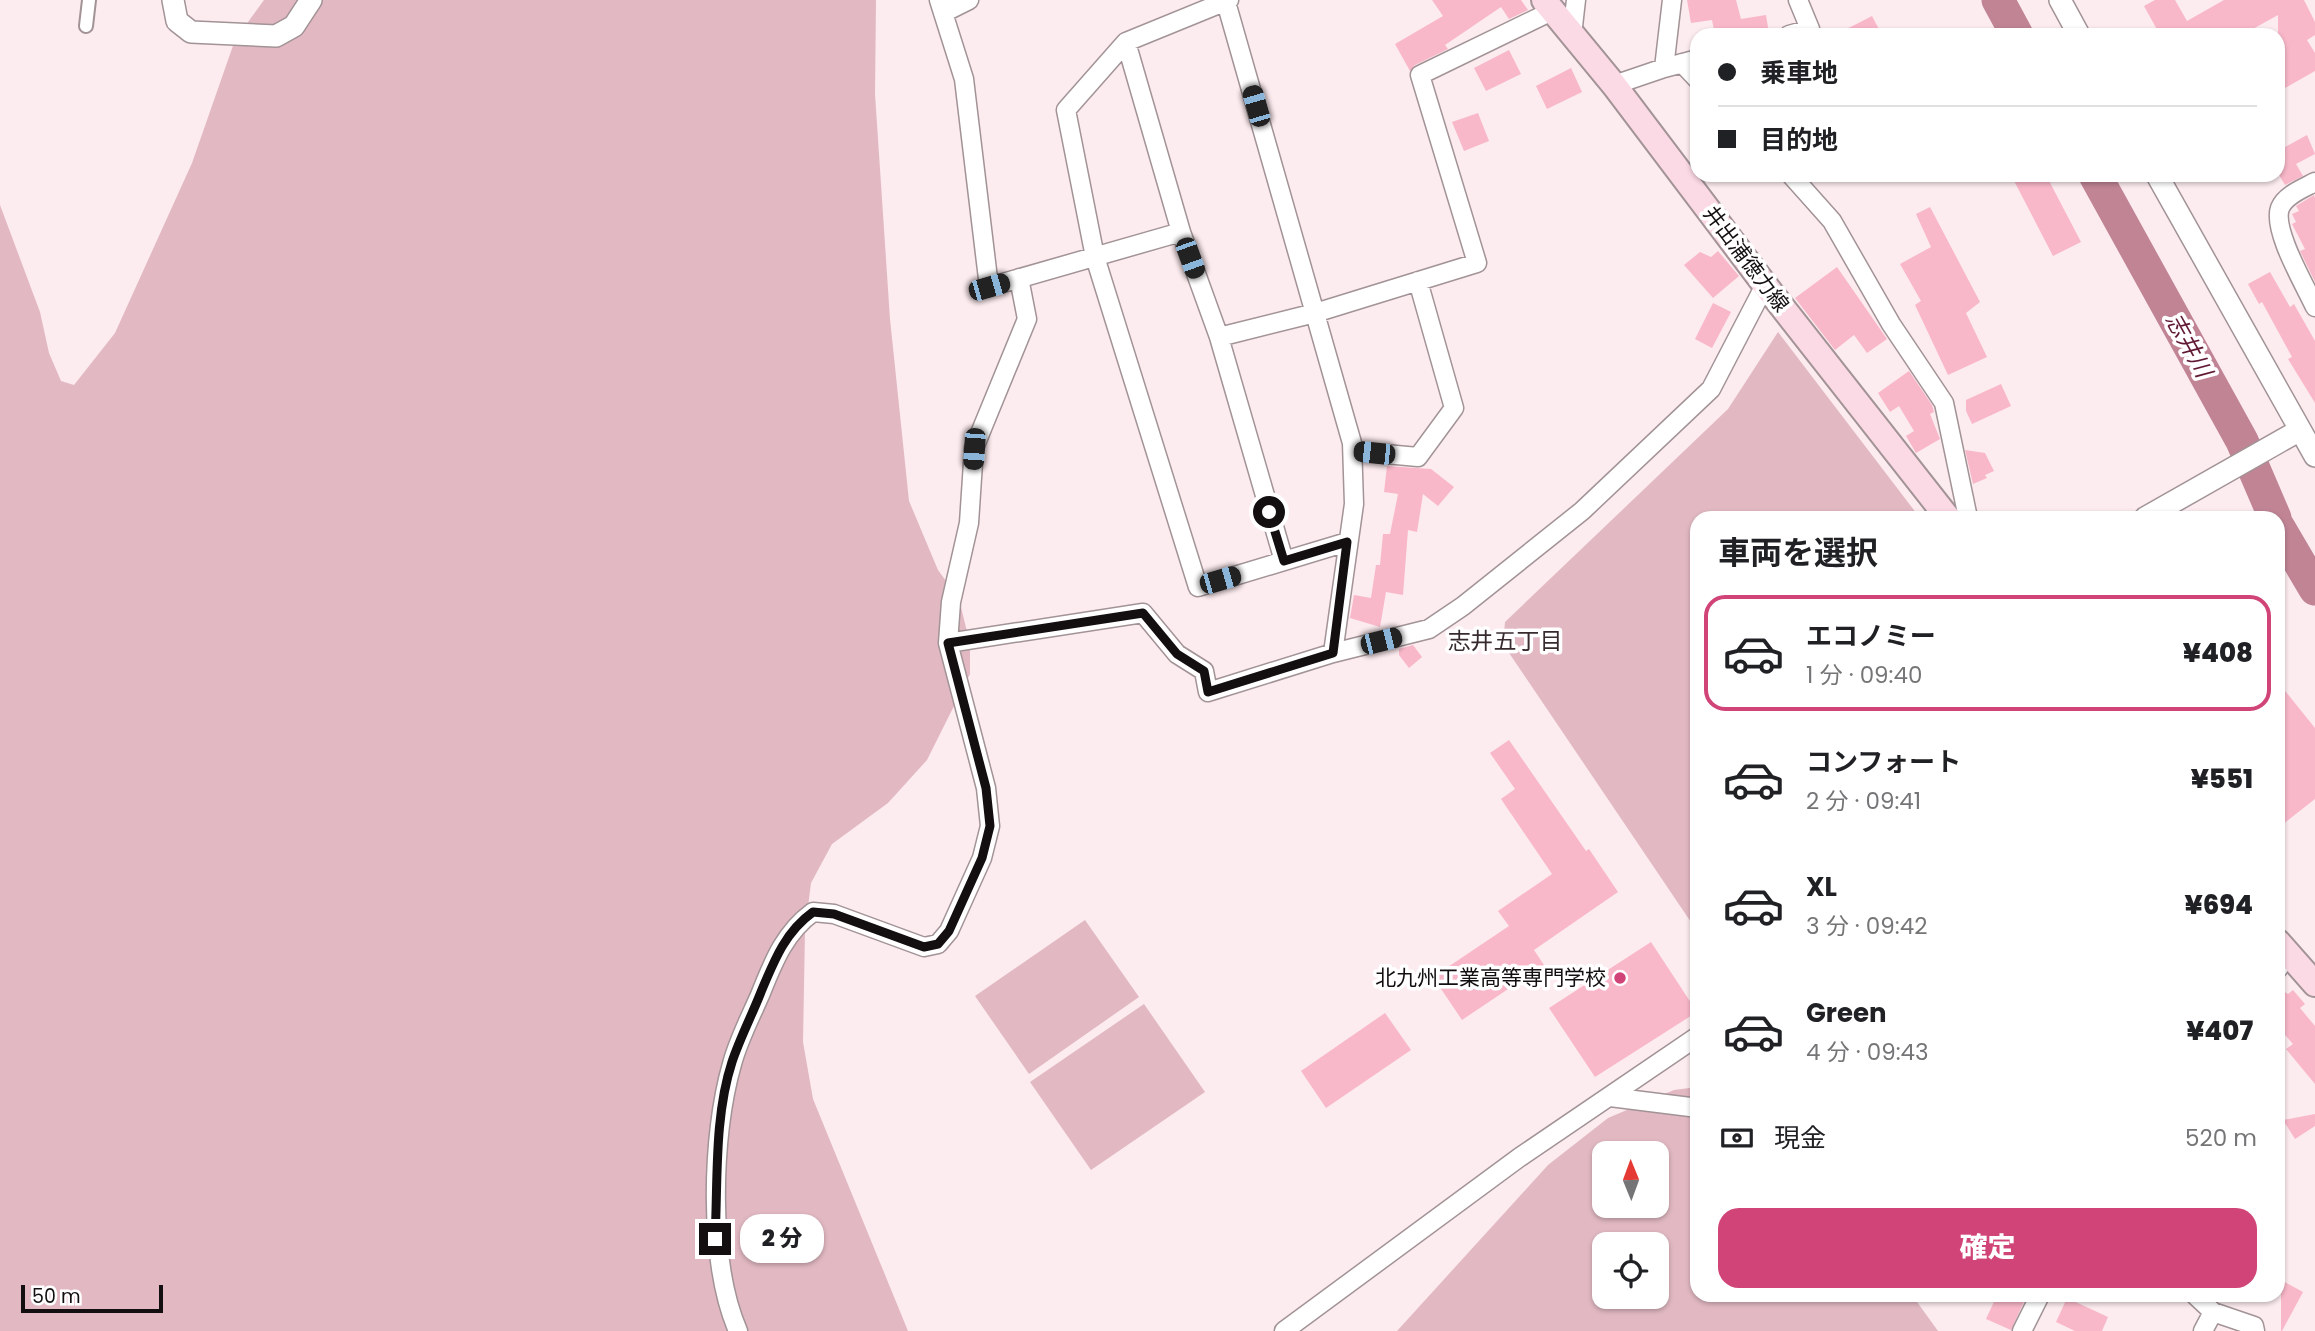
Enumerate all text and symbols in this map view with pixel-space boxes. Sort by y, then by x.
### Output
text: 乗車地 [1760,55,1838,91]
car [1241,83,1272,129]
text: 目的地 [1760,122,1838,158]
street label: 井出浦徳力線 [1697,200,1796,318]
car [1173,235,1208,281]
car [966,271,1013,303]
water label: 志井川 [2158,307,2221,386]
car [963,427,986,471]
car [1353,440,1396,466]
route start [1253,496,1285,528]
text: 車両を選択 [1718,530,1878,575]
car [1197,564,1244,596]
text: エコノミー [1806,618,1936,654]
icon: car [1722,622,1785,685]
district label: 志井五丁目 [1448,625,1563,657]
car [1359,626,1404,656]
text: ¥408 [2183,635,2253,671]
text: 1 分 · 09:40 [1806,659,1922,691]
text: コンフォート [1806,744,1961,780]
icon: car [1722,748,1785,811]
text: ¥551 [2191,761,2253,797]
text: 2 分 · 09:41 [1806,785,1921,817]
text: XL [1806,869,1837,905]
icon: car [1722,874,1785,937]
text: ¥694 [2185,887,2253,923]
text: 3 分 · 09:42 [1806,910,1927,942]
place label: 北九州工業高等専門学校 [1375,963,1606,992]
marker: 北九州工業高等専門学校 [1612,970,1628,986]
text: Green [1806,995,1887,1031]
icon: car [1722,1000,1785,1063]
text: ¥407 [2186,1013,2253,1049]
text: 4 分 · 09:43 [1806,1036,1929,1068]
icon: cash [1718,1119,1756,1157]
text: 現金 [1774,1120,1826,1156]
text: 520 m [2185,1122,2257,1154]
north arrow [1592,1141,1670,1218]
map controls [1592,1141,1669,1309]
button: 確定 [1718,1208,2257,1288]
callout: 2 分 [740,1214,824,1264]
text: 2 分 [762,1222,802,1254]
route end [699,1223,731,1255]
button: locate [1592,1232,1669,1309]
scale bar [21,1282,163,1314]
text: 50 m [32,1283,81,1310]

